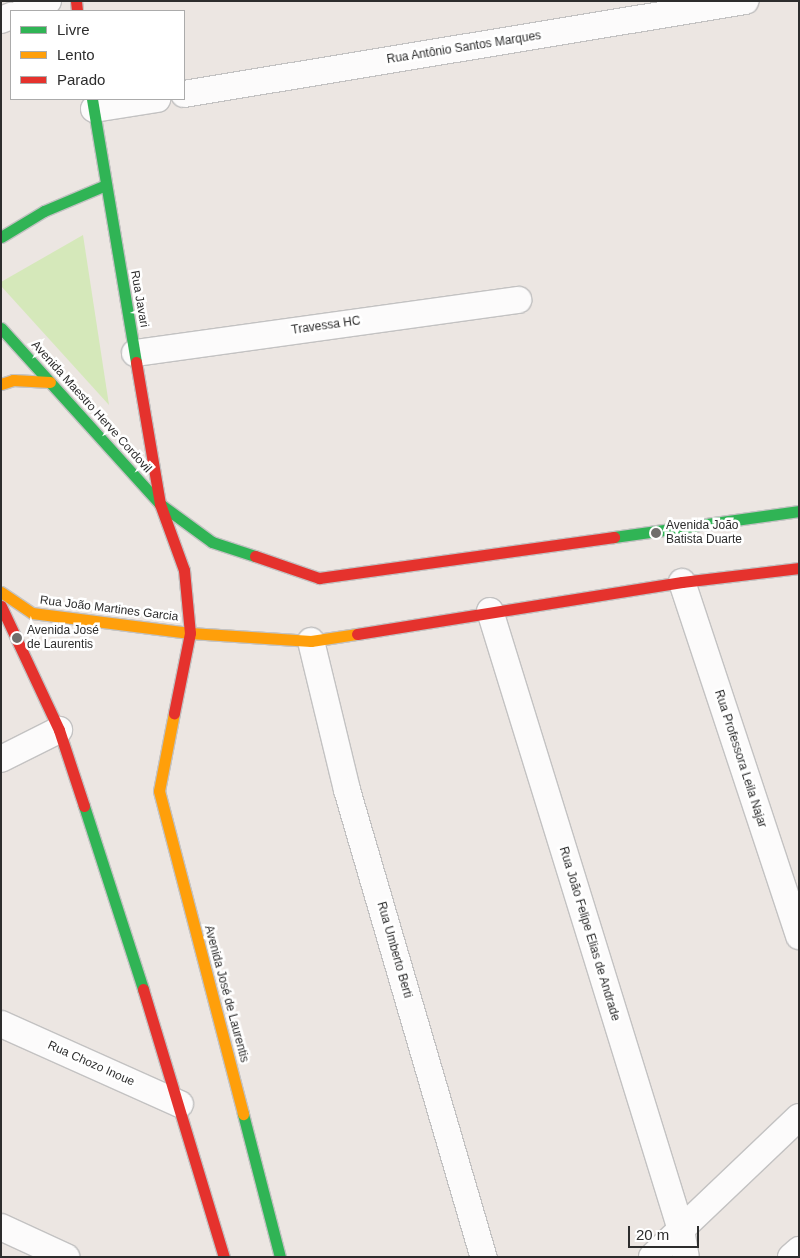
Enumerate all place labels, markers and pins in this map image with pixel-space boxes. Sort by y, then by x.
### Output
place label: Avenida João Batista Duarte [666,519,742,547]
marker: Avenida João Batista Duarte [650,527,662,539]
place label: Avenida José de Laurentis [27,624,99,652]
marker: Avenida José de Laurentis [11,632,23,644]

